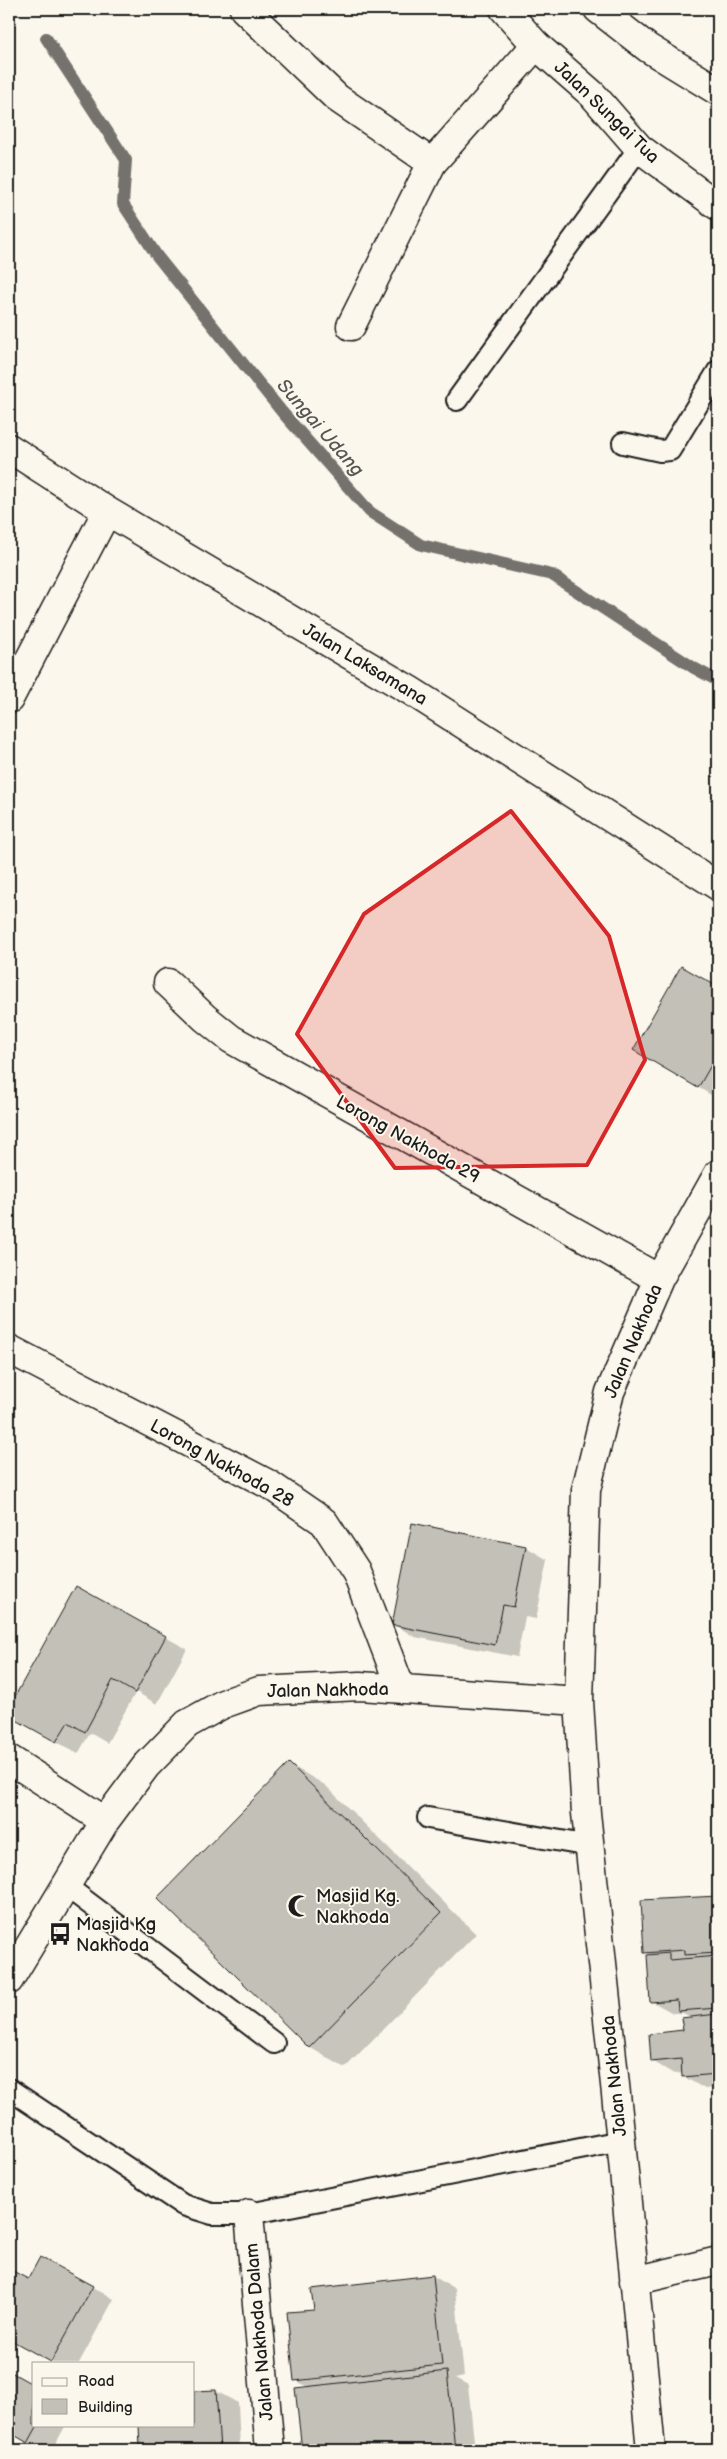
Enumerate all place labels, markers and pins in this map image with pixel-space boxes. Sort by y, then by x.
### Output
place label: Masjid Kg. Nakhoda [316,1886,400,1928]
mosque icon: Masjid Kg. Nakhoda [286,1893,312,1919]
place label: Masjid Kg Nakhoda [76,1914,156,1956]
bus stop icon: Masjid Kg Nakhoda [47,1921,73,1947]

